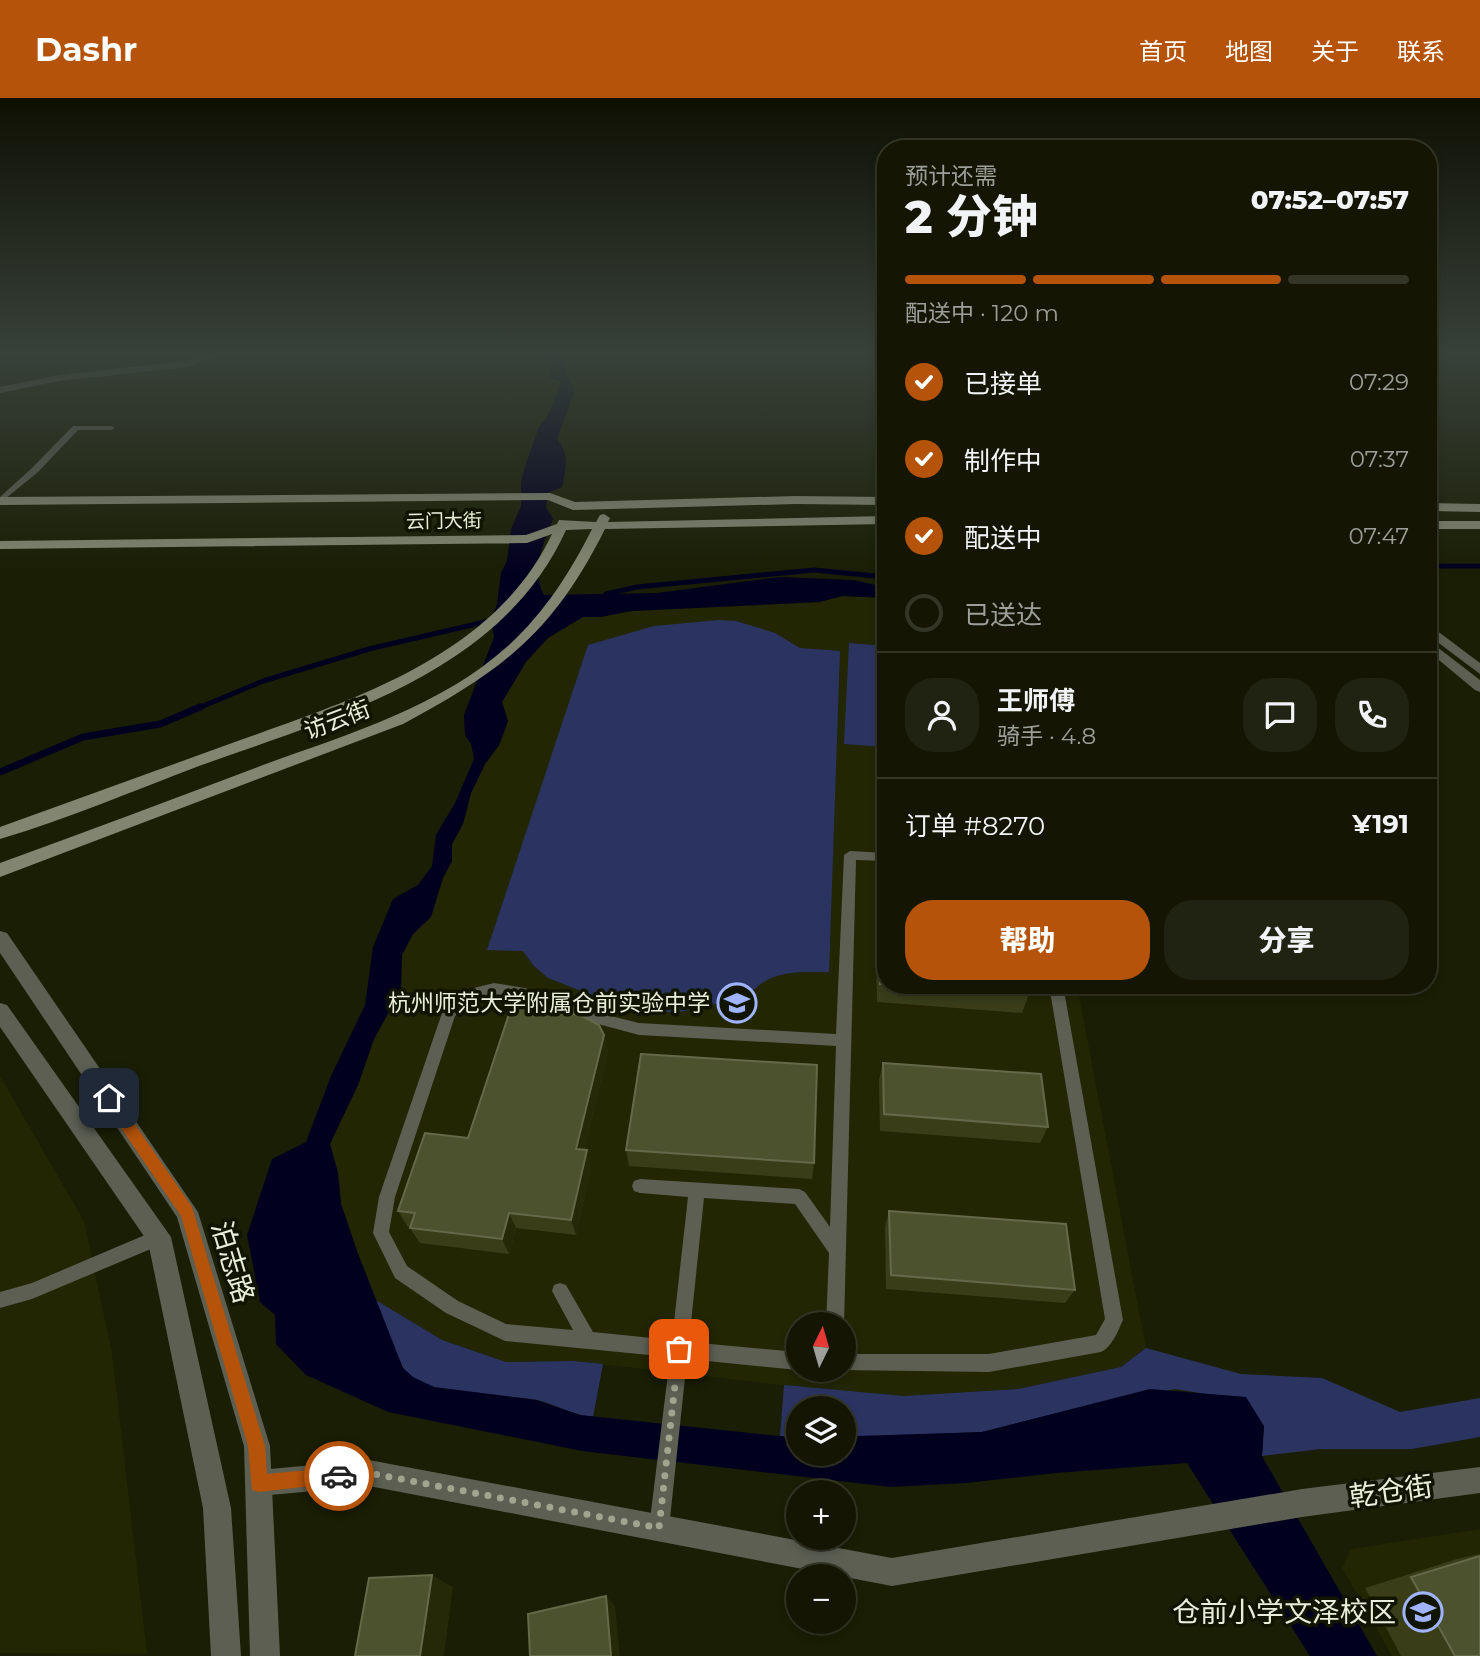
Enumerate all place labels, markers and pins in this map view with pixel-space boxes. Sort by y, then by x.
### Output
school or university icon: 杭州师范大学附属仓前实验中学 [716,982,758,1024]
place label: 杭州师范大学附属仓前实验中学 [388,989,710,1017]
pin [79,1068,139,1128]
pin [649,1319,709,1379]
school or university icon: 仓前小学文泽校区 [1402,1591,1444,1633]
place label: 仓前小学文泽校区 [1172,1595,1396,1629]

